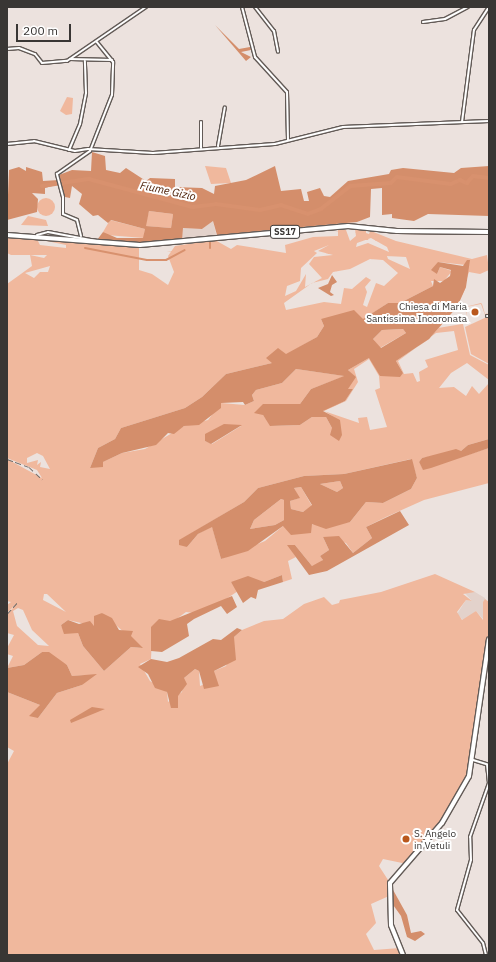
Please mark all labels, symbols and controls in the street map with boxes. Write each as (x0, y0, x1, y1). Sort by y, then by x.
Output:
scale bar (18, 16, 73, 42)
text: 200 m (23, 23, 58, 38)
water label: Fiume Gizio (139, 179, 197, 203)
road number: SS17 (270, 225, 300, 239)
place label: Chiesa di Maria Santissima Incoronata (366, 300, 467, 324)
marker: Chiesa di Maria Santissima Incoronata (470, 307, 480, 317)
place label: S. Angelo in Vetuli (414, 827, 456, 850)
marker: S. Angelo in Vetuli (401, 834, 411, 844)

